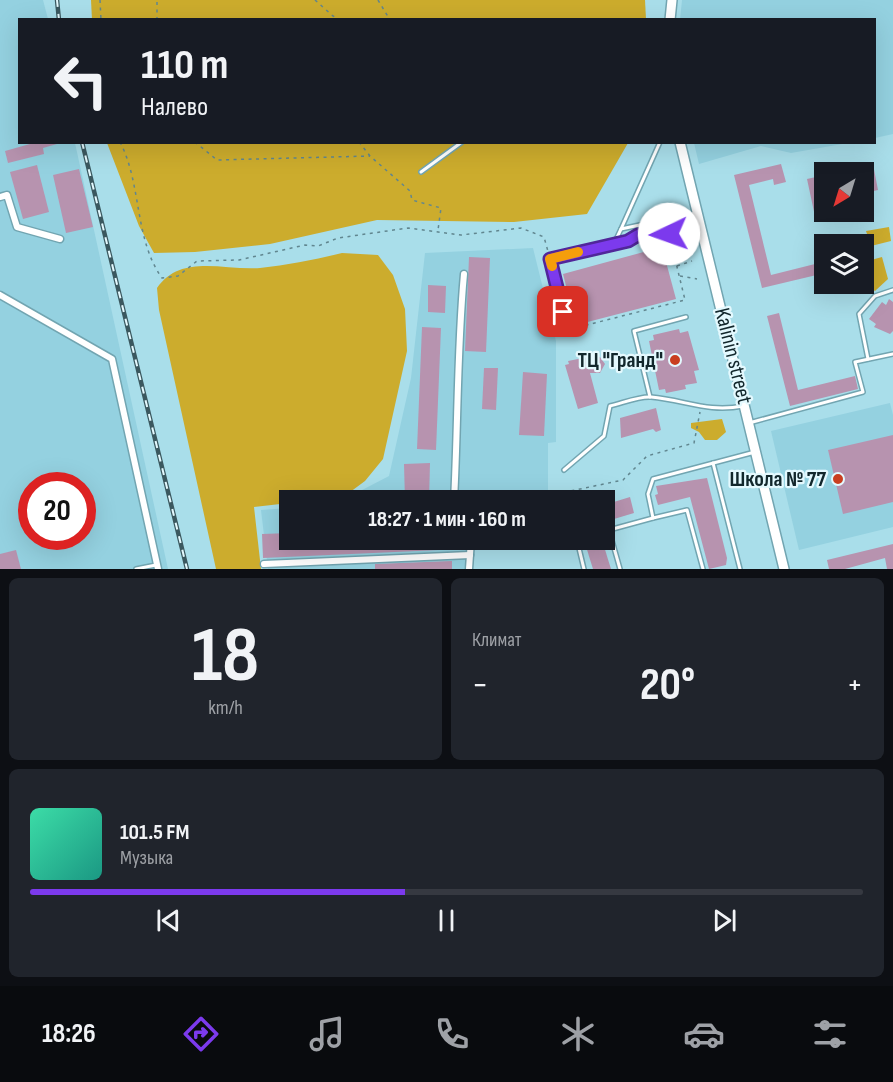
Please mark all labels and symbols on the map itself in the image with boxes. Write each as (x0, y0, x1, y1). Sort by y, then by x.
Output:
north arrow (814, 162, 874, 222)
position arrow (637, 202, 701, 266)
pin (537, 286, 588, 337)
street label: Kalinin street (708, 305, 758, 407)
place label: ТЦ "Гранд" (577, 347, 663, 374)
marker: ТЦ "Гранд" (668, 353, 682, 367)
place label: Школа № 77 (730, 466, 826, 493)
speed limit sign: 20 (18, 472, 96, 550)
marker: Школа № 77 (831, 472, 845, 486)

